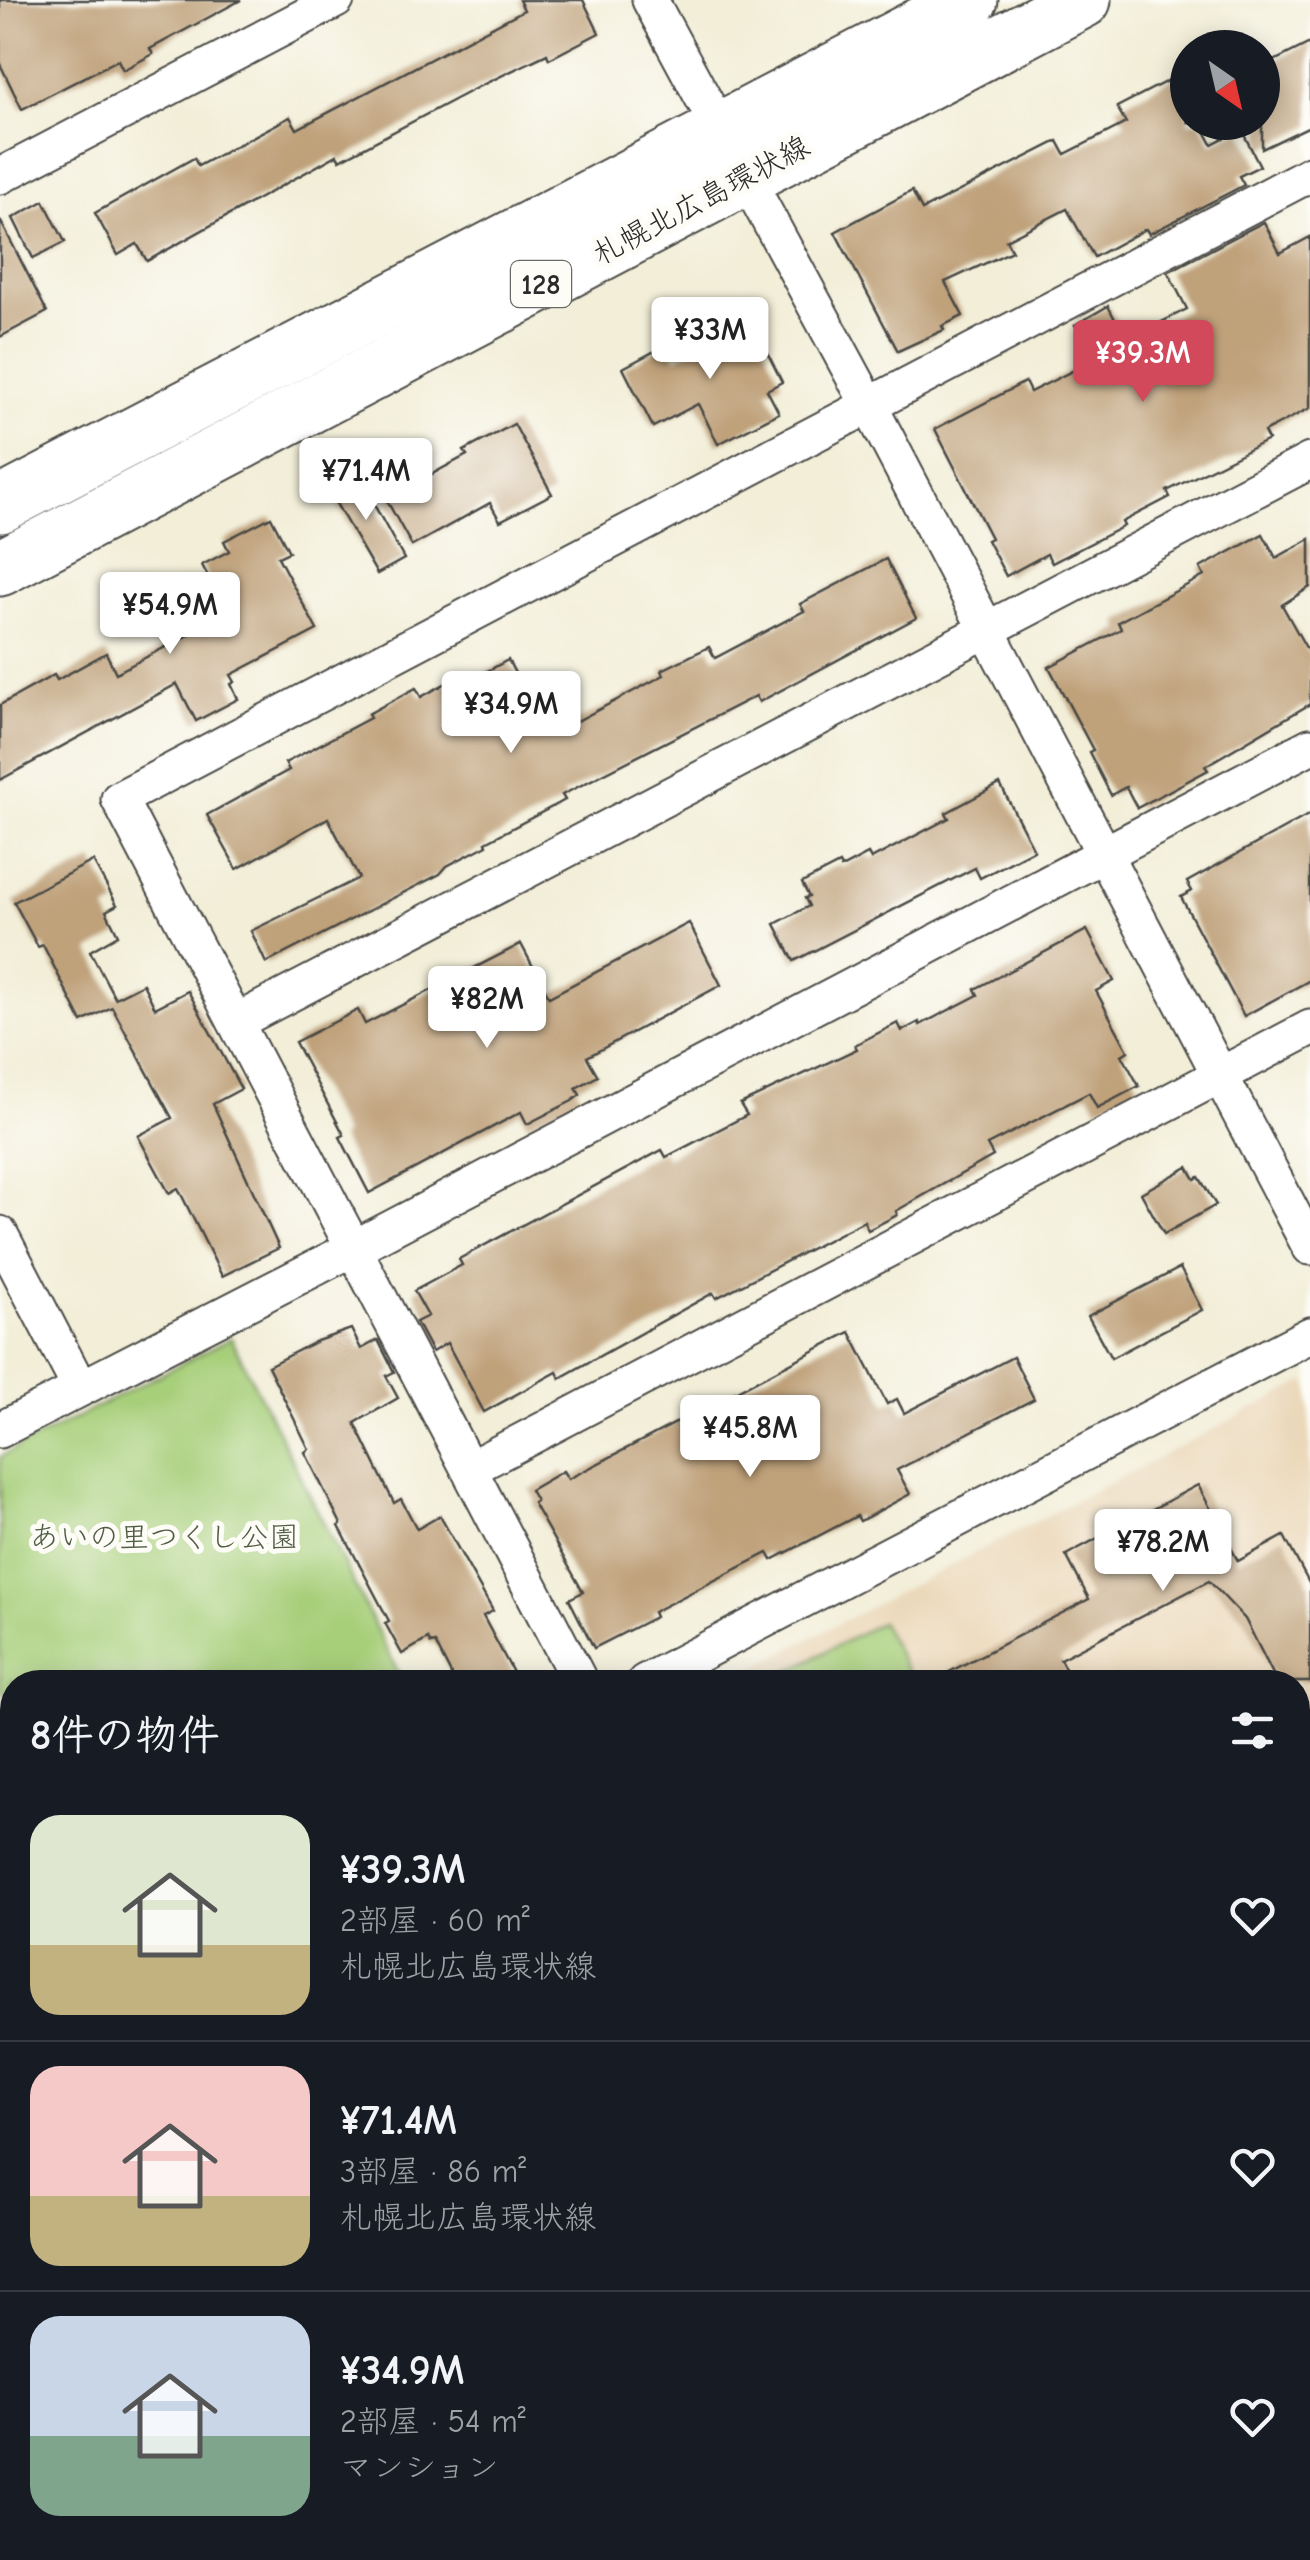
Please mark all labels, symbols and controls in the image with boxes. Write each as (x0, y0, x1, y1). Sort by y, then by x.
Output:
north arrow (1170, 30, 1280, 140)
map controls (1170, 30, 1280, 140)
street label: 札幌北広島環状線 (587, 129, 815, 272)
road number: 128 (511, 261, 571, 307)
pin: ¥33M (651, 297, 769, 382)
text: ¥33M (673, 311, 747, 348)
pin: ¥39.3M (1062, 320, 1224, 405)
text: ¥39.3M (1095, 334, 1191, 371)
pin: ¥71.4M (285, 438, 447, 523)
text: ¥71.4M (321, 452, 411, 489)
pin: ¥54.9M (89, 572, 251, 657)
text: ¥54.9M (122, 586, 218, 623)
pin: ¥34.9M (430, 671, 592, 756)
text: ¥34.9M (464, 685, 558, 722)
pin: ¥82M (428, 966, 546, 1051)
text: ¥82M (450, 980, 524, 1017)
pin: ¥45.8M (669, 1395, 831, 1480)
text: ¥45.8M (702, 1409, 798, 1446)
pin: ¥78.2M (1082, 1509, 1244, 1594)
park label: あいの里つくし公園 (29, 1520, 299, 1555)
text: ¥78.2M (1116, 1523, 1210, 1560)
icon: filters (1225, 1703, 1280, 1758)
text: 8件の物件 (30, 1711, 220, 1760)
text: ¥39.3M (340, 1845, 466, 1894)
icon: home (110, 1855, 230, 1975)
icon: heart (1225, 1888, 1280, 1943)
text: 2部屋 · 60 m² (340, 1902, 530, 1939)
text: 札幌北広島環状線 (340, 1948, 596, 1985)
text: ¥71.4M (340, 2096, 457, 2145)
icon: home (110, 2106, 230, 2226)
icon: heart (1225, 2139, 1280, 2194)
text: 3部屋 · 86 m² (340, 2153, 526, 2190)
text: 札幌北広島環状線 (340, 2199, 596, 2236)
text: ¥34.9M (340, 2346, 465, 2395)
icon: home (110, 2356, 230, 2476)
icon: heart (1225, 2389, 1280, 2444)
text: 2部屋 · 54 m² (340, 2403, 526, 2440)
text: マンション (340, 2449, 499, 2486)

